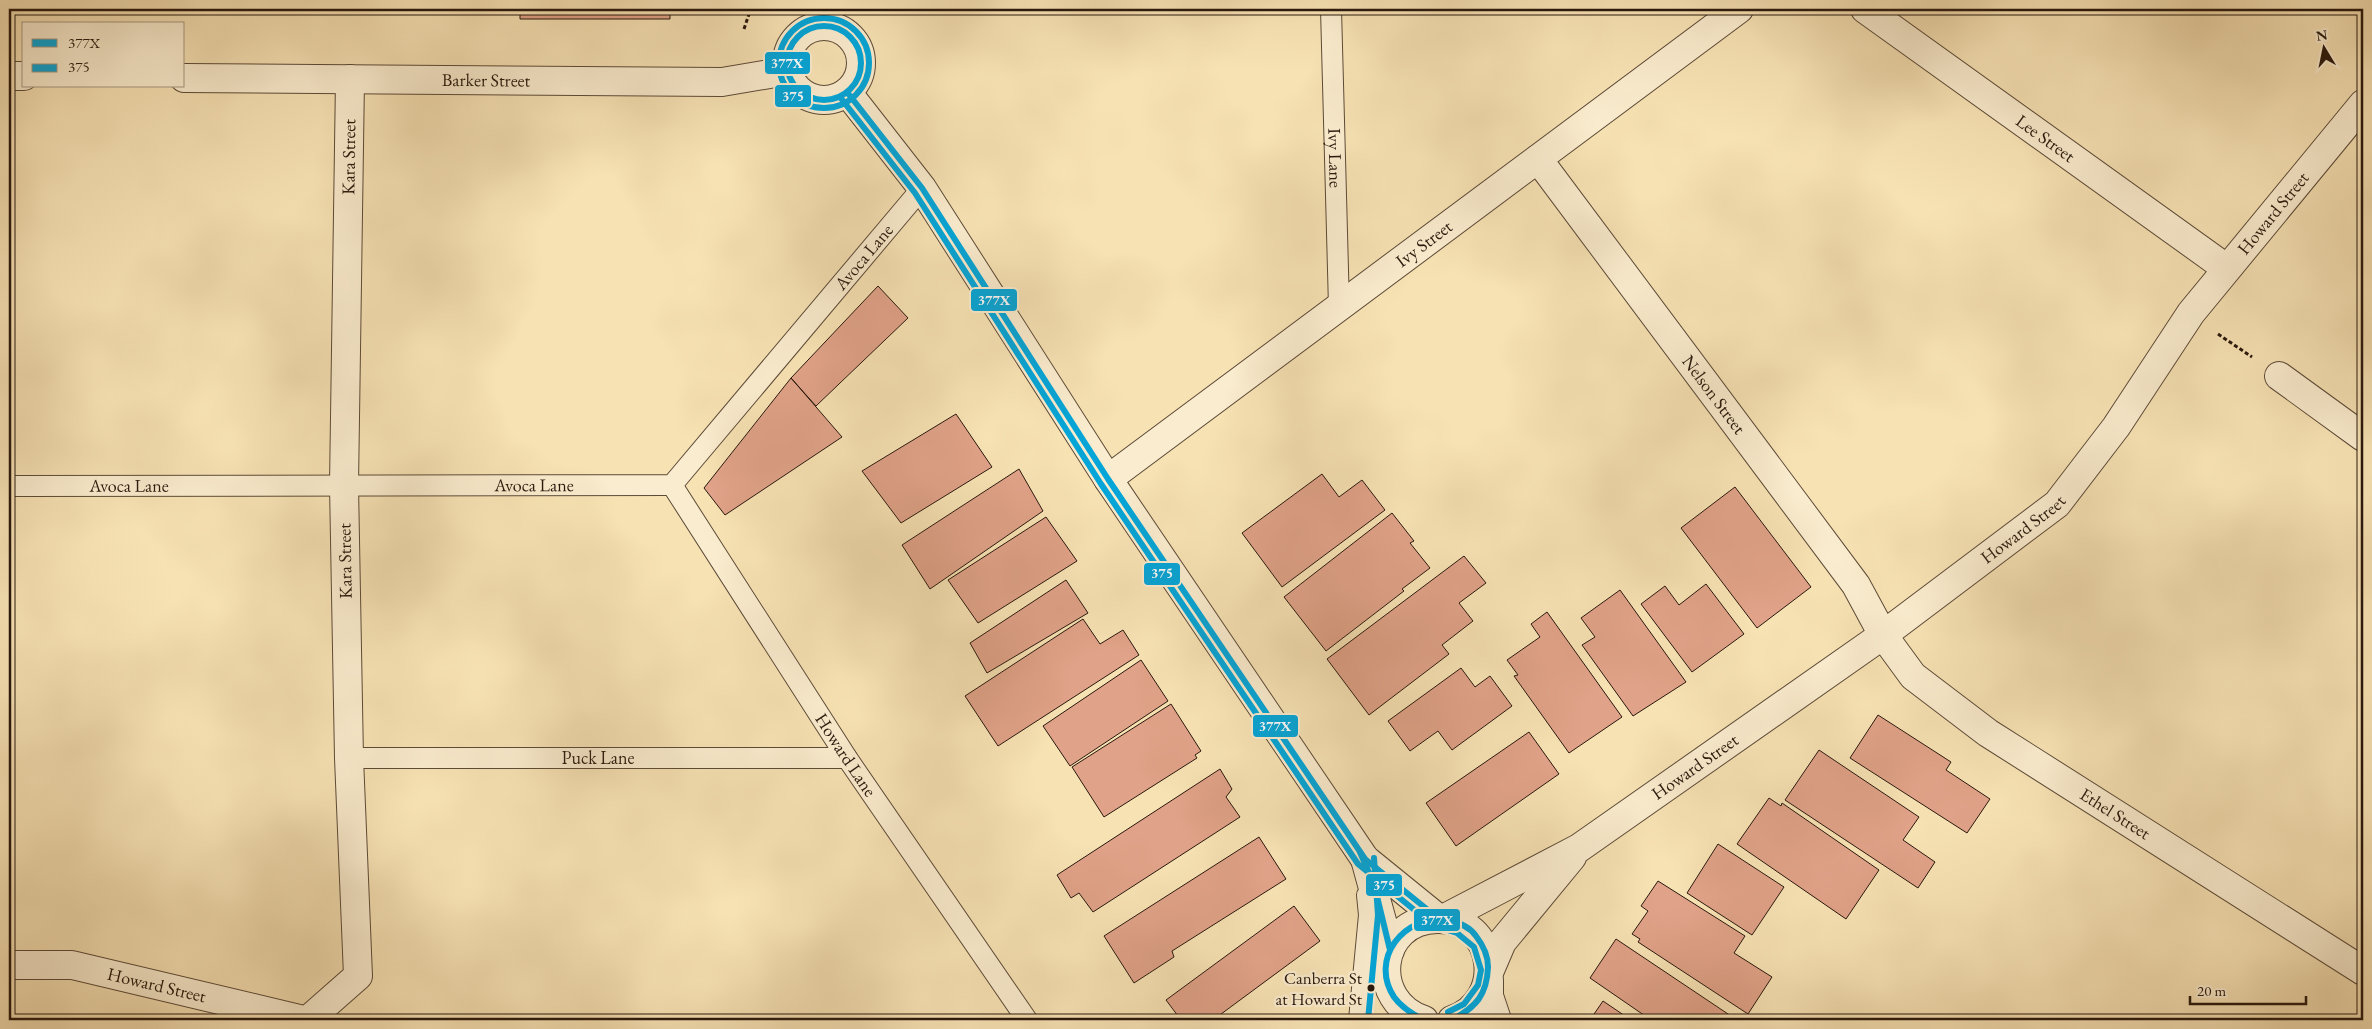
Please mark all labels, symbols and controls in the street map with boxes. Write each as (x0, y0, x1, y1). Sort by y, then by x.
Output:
legend (22, 22, 185, 88)
north arrow (2300, 22, 2350, 72)
text: N (2315, 25, 2330, 45)
text: 377X (68, 33, 101, 52)
line badge: 377X (764, 51, 811, 75)
text: 377X (771, 54, 804, 72)
text: 375 (68, 57, 90, 76)
street label: Barker Street (442, 68, 531, 92)
line badge: 375 (774, 84, 812, 108)
text: 375 (782, 87, 804, 105)
street label: Lee Street (2012, 109, 2080, 167)
street label: Kara Street (336, 118, 360, 195)
street label: Ivy Lane (1323, 128, 1348, 188)
street label: Howard Street (2232, 166, 2314, 259)
street label: Ivy Street (1391, 214, 1457, 272)
street label: Avoca Lane (828, 219, 898, 295)
line badge: 377X (970, 288, 1018, 312)
text: 377X (978, 291, 1011, 309)
street label: Nelson Street (1677, 350, 1752, 439)
street label: Avoca Lane (493, 473, 574, 496)
street label: Avoca Lane (88, 474, 169, 497)
street label: Howard Street (1976, 490, 2071, 569)
street label: Kara Street (332, 523, 357, 599)
line badge: 375 (1143, 562, 1181, 586)
text: 375 (1151, 564, 1173, 582)
street label: Howard Lane (810, 709, 882, 801)
line badge: 377X (1252, 714, 1299, 738)
text: 377X (1259, 717, 1292, 735)
street label: Howard Street (1647, 728, 1743, 805)
street label: Puck Lane (561, 746, 635, 769)
street label: Ethel Street (2076, 782, 2155, 844)
line badge: 375 (1365, 873, 1403, 897)
text: 375 (1373, 876, 1395, 894)
line badge: 377X (1413, 908, 1461, 932)
text: 377X (1421, 911, 1454, 929)
street label: Howard Street (105, 962, 209, 1007)
place label: Canberra St at Howard St (1275, 967, 1363, 1010)
scale bar (2190, 974, 2306, 1006)
text: 20 m (2197, 981, 2226, 1000)
marker: Canberra St at Howard St (1366, 983, 1376, 993)

